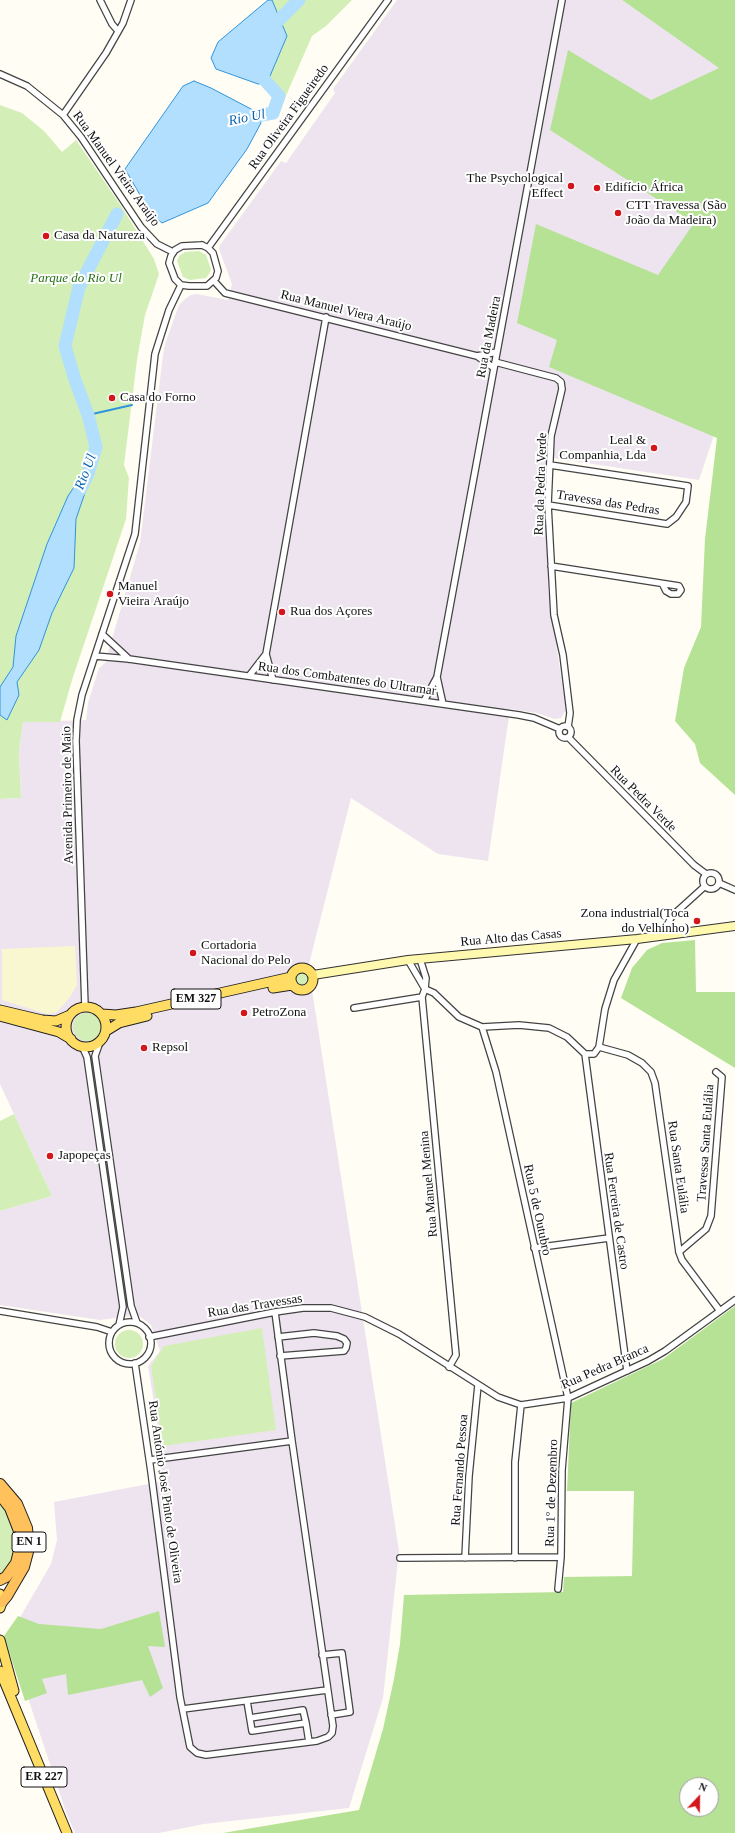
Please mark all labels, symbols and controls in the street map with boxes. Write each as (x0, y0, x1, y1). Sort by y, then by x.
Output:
street label: Rua Oliveira Figueiredo (246, 61, 332, 173)
water label: Rio Ul (227, 106, 267, 130)
street label: Rua Manuel Vieira Araújo (69, 109, 163, 229)
place label: The Psychological Effect (467, 171, 563, 202)
place label: Edifício África (605, 180, 683, 196)
marker: The Psychological Effect (566, 181, 576, 191)
marker: Edifício África (592, 183, 602, 193)
place label: CTT Travessa (São João da Madeira) (626, 198, 727, 229)
marker: CTT Travessa (São João da Madeira) (613, 208, 623, 218)
place label: Casa da Natureza (54, 228, 145, 244)
marker: Casa da Natureza (41, 231, 51, 241)
park label: Parque do Rio Ul (30, 271, 122, 287)
street label: Rua Manuel Viera Araújo (279, 287, 413, 335)
street label: Rua da Madeira (473, 295, 505, 379)
place label: Casa do Forno (120, 390, 196, 406)
marker: Casa do Forno (107, 393, 117, 403)
street label: Rua da Pedra Verde (531, 432, 551, 536)
place label: Leal & Companhia, Lda (559, 433, 646, 464)
marker: Leal & Companhia, Lda (649, 443, 659, 453)
water label: Rio Ul (72, 452, 100, 492)
street label: Travessa das Pedras (555, 487, 661, 519)
place label: Manuel Vieira Araújo (118, 579, 189, 610)
marker: Manuel Vieira Araújo (105, 589, 115, 599)
place label: Rua dos Açores (290, 604, 372, 620)
marker: Rua dos Açores (277, 607, 287, 617)
street label: Rua dos Combatentes do Ultramar (257, 659, 437, 699)
street label: Avenida Primeiro de Maio (59, 726, 77, 864)
street label: Rua Pedra Verde (607, 763, 679, 835)
place label: Zona industrial(Toca do Velhinho) (581, 906, 689, 937)
marker: Zona industrial(Toca do Velhinho) (692, 916, 702, 926)
street label: Rua Alto das Casas (460, 926, 562, 950)
place label: Cortadoria Nacional do Pelo (201, 938, 291, 969)
marker: Cortadoria Nacional do Pelo (188, 948, 198, 958)
road number: EM 327 (171, 989, 221, 1009)
place label: PetroZona (252, 1005, 306, 1021)
marker: PetroZona (239, 1008, 249, 1018)
place label: Repsol (152, 1040, 188, 1056)
marker: Repsol (139, 1043, 149, 1053)
street label: Travessa Santa Eulália (694, 1084, 718, 1202)
street label: Rua Santa Eulália (664, 1120, 692, 1214)
street label: Rua Manuel Menina (417, 1130, 441, 1238)
place label: Japopeças (58, 1148, 111, 1164)
marker: Japopeças (45, 1151, 55, 1161)
street label: Rua Ferreira de Castro (600, 1151, 632, 1271)
street label: Rua 5 de Outubro (520, 1163, 554, 1257)
street label: Rua das Travessas (207, 1291, 303, 1321)
street label: Rua Pedra Branca (559, 1341, 651, 1393)
street label: Rua António José Pinto de Oliveira (144, 1400, 186, 1584)
street label: Rua Fernando Pessoa (448, 1414, 472, 1526)
street label: Rua 1º de Dezembro (542, 1439, 562, 1547)
road number: EN 1 (12, 1532, 46, 1552)
road number: ER 227 (21, 1767, 67, 1787)
north arrow (679, 1777, 719, 1817)
text: N (697, 1780, 709, 1794)

